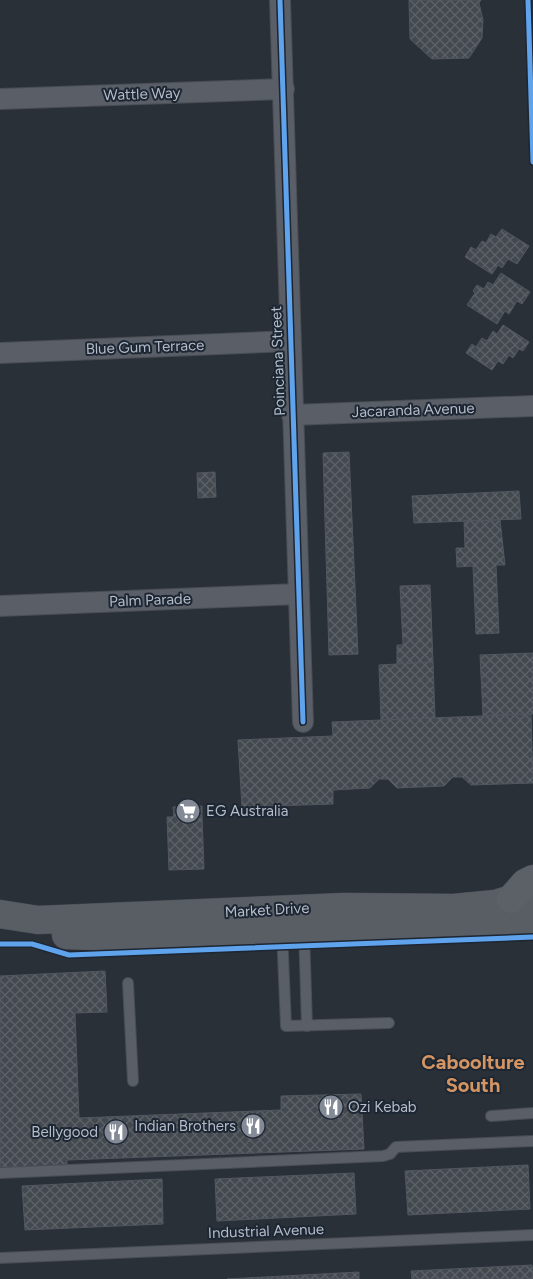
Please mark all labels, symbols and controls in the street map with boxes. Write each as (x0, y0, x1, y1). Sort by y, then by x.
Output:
street label: Wattle Way (103, 84, 181, 104)
street label: Poinciana Street (267, 305, 289, 416)
street label: Blue Gum Terrace (85, 336, 205, 358)
street label: Jacaranda Avenue (351, 399, 475, 421)
street label: Palm Parade (109, 590, 191, 610)
supermarket icon: EG Australia (175, 798, 201, 824)
place label: EG Australia (206, 802, 288, 820)
street label: Market Drive (224, 899, 310, 921)
district label: Caboolture South (421, 1050, 525, 1097)
restaurant icon: Ozi Kebab (318, 1094, 344, 1120)
place label: Ozi Kebab (348, 1098, 417, 1116)
restaurant icon: Indian Brothers (240, 1113, 266, 1139)
place label: Indian Brothers (134, 1117, 236, 1135)
restaurant icon: Bellygood (103, 1119, 129, 1145)
place label: Bellygood (31, 1123, 98, 1141)
street label: Industrial Avenue (208, 1220, 324, 1242)

